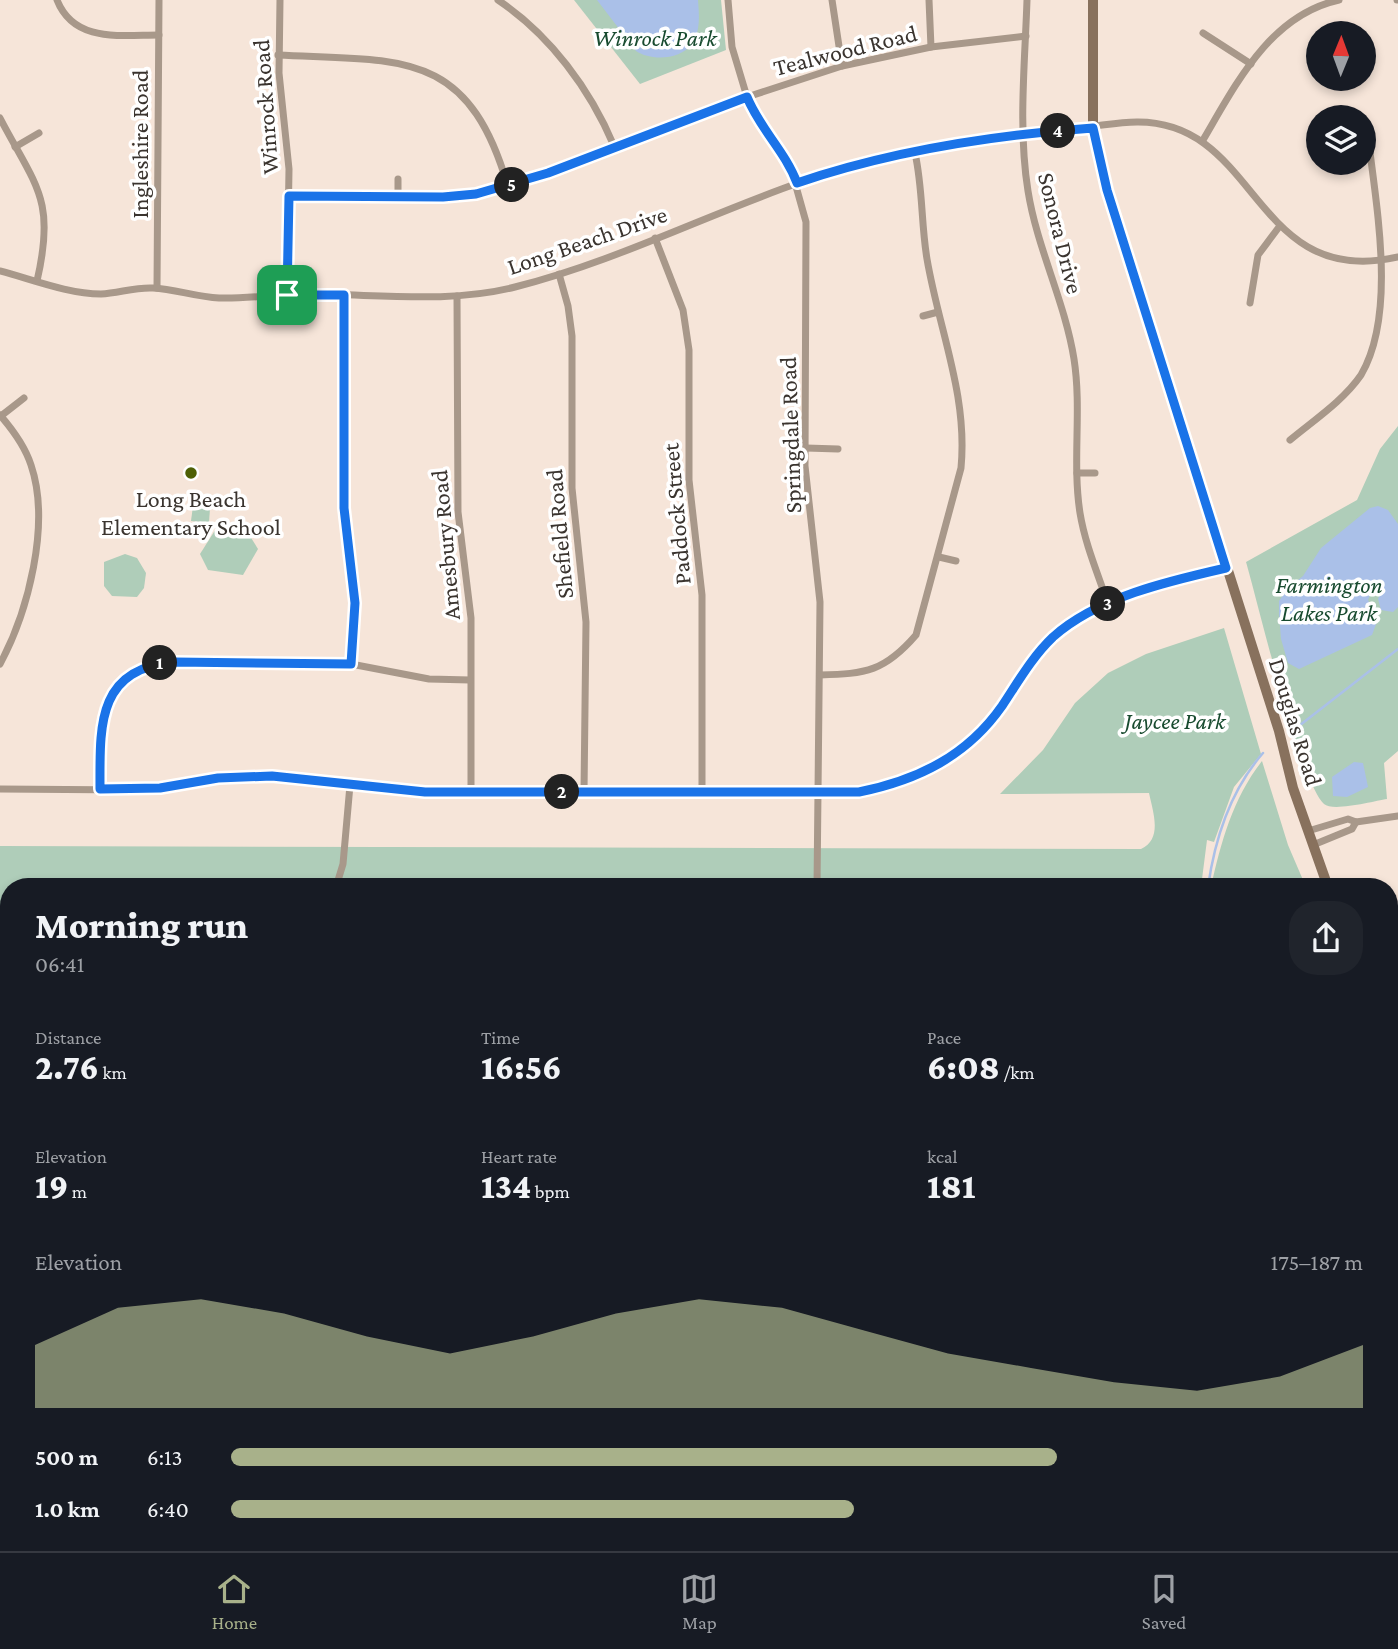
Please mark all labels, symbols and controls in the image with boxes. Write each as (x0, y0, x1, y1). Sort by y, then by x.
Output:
street label: Tealwood Road (770, 19, 920, 81)
north arrow (1306, 21, 1376, 91)
map controls (1306, 21, 1376, 175)
park label: Winrock Park (593, 24, 718, 51)
street label: Winrock Road (247, 38, 283, 175)
street label: Ingleshire Road (126, 69, 153, 218)
button: layers (1306, 105, 1376, 175)
pin: 4 (1040, 114, 1076, 148)
text: 4 (1052, 120, 1063, 141)
pin: 5 (494, 168, 530, 202)
street label: Sonora Drive (1033, 170, 1089, 296)
text: 5 (507, 174, 516, 195)
street label: Long Beach Drive (504, 200, 670, 280)
pin (257, 265, 317, 325)
icon: arrive (268, 276, 306, 314)
street label: Springdale Road (774, 356, 806, 514)
street label: Paddock Street (656, 441, 696, 586)
marker: Long Beach Elementary School (183, 465, 199, 481)
street label: Amesbury Road (425, 468, 465, 621)
street label: Shefield Road (540, 468, 578, 600)
place label: Long Beach Elementary School (101, 485, 281, 540)
park label: Farmington Lakes Park (1275, 571, 1383, 626)
pin: 3 (1090, 586, 1126, 622)
text: 3 (1103, 593, 1112, 614)
pin: 1 (142, 646, 178, 680)
text: 1 (156, 652, 163, 673)
street label: Douglas Road (1264, 655, 1328, 790)
park label: Jaycee Park (1120, 707, 1227, 734)
pin: 2 (544, 774, 580, 810)
text: 2 (557, 781, 566, 802)
button: share (1289, 901, 1363, 975)
text: Morning run (35, 904, 248, 946)
text: 06:41 (35, 951, 84, 977)
text: Distance (35, 1027, 101, 1048)
text: Time (481, 1027, 520, 1048)
text: Pace (927, 1027, 961, 1048)
text: 2.76 (35, 1048, 99, 1087)
text: 16:56 (481, 1048, 562, 1087)
text: 6:08 (927, 1048, 1000, 1087)
text: km (99, 1062, 127, 1083)
text: /km (1000, 1062, 1035, 1083)
text: Elevation (35, 1146, 107, 1167)
text: Heart rate (481, 1146, 557, 1167)
text: kcal (927, 1146, 958, 1167)
text: 19 (35, 1167, 68, 1206)
text: 134 (481, 1167, 531, 1206)
text: 181 (927, 1167, 975, 1206)
text: m (68, 1181, 87, 1202)
text: bpm (531, 1181, 570, 1202)
text: Elevation (35, 1249, 122, 1275)
text: 175–187 m (1271, 1249, 1363, 1275)
text: 500 m (35, 1444, 98, 1470)
text: 6:13 (147, 1444, 183, 1470)
text: 1.0 km (35, 1496, 100, 1522)
text: 6:40 (147, 1496, 189, 1522)
tab: Home (212, 1570, 257, 1633)
tab: Map (680, 1570, 718, 1633)
tab: Saved (1142, 1570, 1186, 1633)

